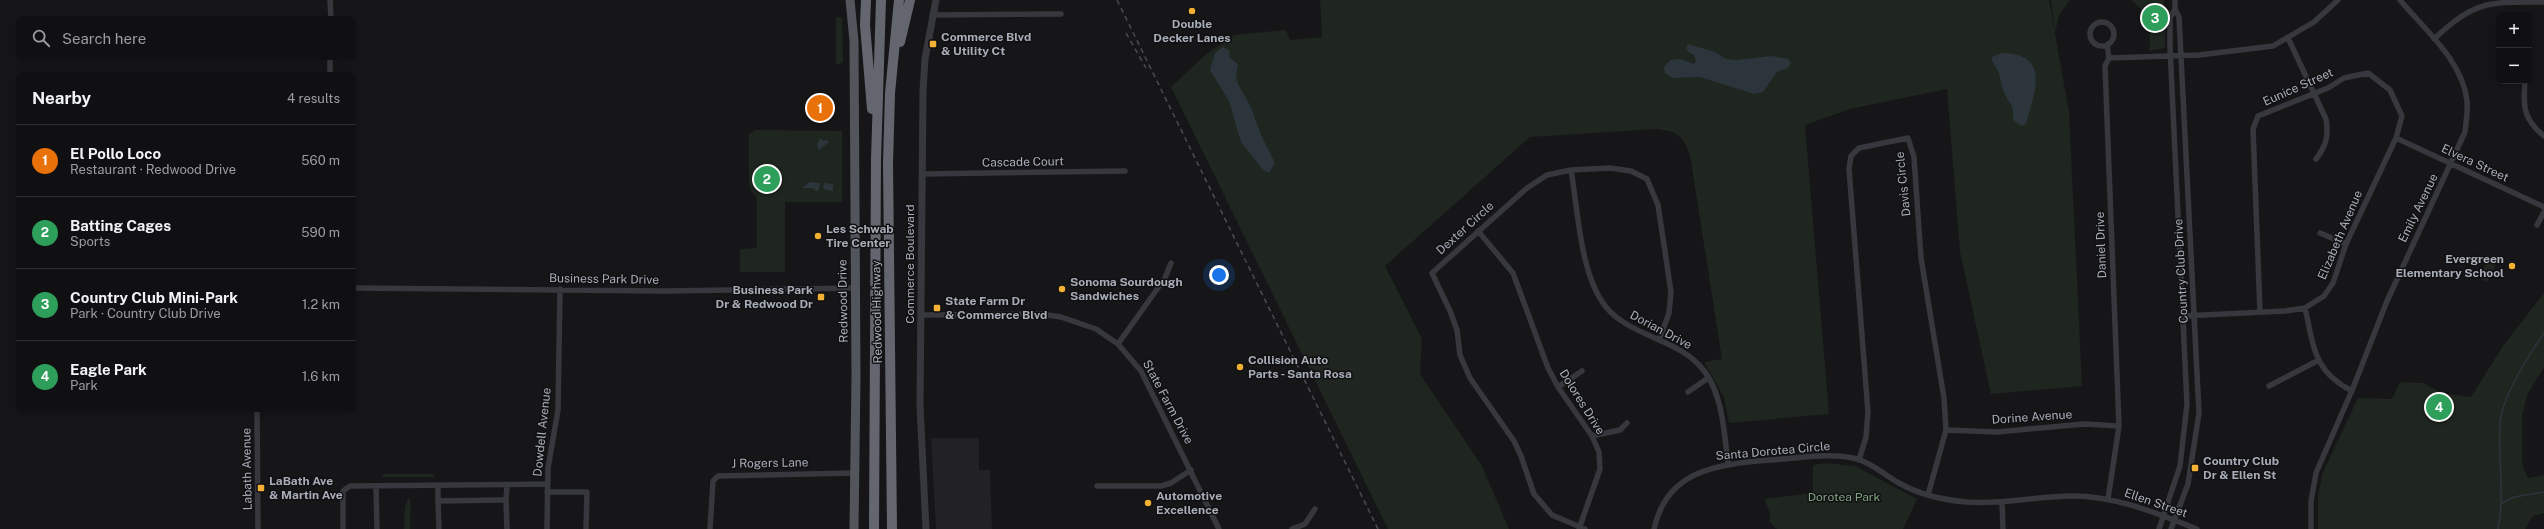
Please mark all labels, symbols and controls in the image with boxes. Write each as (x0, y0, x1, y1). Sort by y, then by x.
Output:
pin: 3 (2142, 3, 2168, 33)
marker: Double Decker Lanes (1187, 6, 1197, 16)
map controls (2496, 12, 2532, 84)
button: + (2496, 12, 2532, 48)
search box (16, 16, 356, 60)
place label: Double Decker Lanes (1153, 17, 1231, 45)
icon: search (30, 27, 52, 49)
text: Search here (62, 30, 146, 47)
place label: Commerce Blvd & Utility Ct (941, 30, 1031, 58)
marker: Commerce Blvd & Utility Ct (928, 39, 938, 49)
button: − (2496, 48, 2532, 84)
street label: Eunice Street (2261, 65, 2336, 109)
text: Nearby (32, 88, 91, 108)
text: 4 results (287, 91, 340, 106)
pin: 1 (807, 93, 833, 123)
street label: Elvera Street (2439, 141, 2511, 185)
text: El Pollo Loco (70, 145, 161, 162)
street label: Davis Circle (1893, 151, 1913, 217)
text: 1 (42, 153, 48, 168)
text: 560 m (301, 153, 340, 168)
street label: Cascade Court (982, 154, 1064, 170)
text: Restaurant · Redwood Drive (70, 162, 236, 177)
pin: 2 (754, 164, 780, 194)
street label: Emily Avenue (2395, 171, 2441, 245)
street label: Elizabeth Avenue (2315, 188, 2365, 282)
street label: Dexter Circle (1433, 198, 1497, 257)
street label: Commerce Boulevard (903, 204, 917, 324)
street label: Daniel Drive (2093, 211, 2109, 279)
text: Batting Cages (70, 217, 171, 234)
street label: Country Club Drive (2171, 218, 2191, 324)
place label: Les Schwab Tire Center (826, 222, 894, 250)
text: 2 (41, 225, 49, 240)
text: 590 m (301, 225, 340, 240)
marker: Les Schwab Tire Center (813, 231, 823, 241)
text: Sports (70, 234, 110, 249)
place label: Evergreen Elementary School (2396, 252, 2504, 280)
street label: Redwood Drive (835, 259, 851, 343)
street label: Redwood Highway (869, 260, 885, 364)
marker: Evergreen Elementary School (2507, 261, 2517, 271)
your location (1209, 265, 1229, 285)
street label: Business Park Drive (549, 271, 659, 287)
place label: Sonoma Sourdough Sandwiches (1070, 275, 1183, 303)
place label: Business Park Dr & Redwood Dr (716, 283, 813, 311)
marker: Sonoma Sourdough Sandwiches (1057, 284, 1067, 294)
text: Country Club Mini-Park (70, 289, 238, 306)
marker: Business Park Dr & Redwood Dr (816, 292, 826, 302)
place label: State Farm Dr & Commerce Blvd (945, 294, 1047, 322)
text: 3 (41, 297, 49, 312)
text: 1.2 km (302, 297, 340, 312)
marker: State Farm Dr & Commerce Blvd (932, 303, 942, 313)
text: Park · Country Club Drive (70, 306, 221, 321)
street label: Dorian Drive (1628, 308, 1694, 352)
place label: Collision Auto Parts - Santa Rosa (1248, 353, 1352, 381)
street label: State Farm Drive (1140, 358, 1196, 447)
text: Eagle Park (70, 361, 147, 378)
marker: Collision Auto Parts - Santa Rosa (1235, 362, 1245, 372)
street label: Dolores Drive (1556, 367, 1608, 437)
text: 4 (41, 369, 49, 384)
text: 1.6 km (302, 369, 340, 384)
text: Park (70, 378, 98, 393)
street label: Dowdell Avenue (530, 387, 554, 477)
pin: 4 (2426, 392, 2452, 422)
street label: Dorine Avenue (1991, 407, 2073, 427)
street label: Labath Avenue (239, 427, 255, 510)
street label: Santa Dorotea Circle (1715, 439, 1831, 463)
place label: Country Club Dr & Ellen St (2203, 454, 2279, 482)
street label: J Rogers Lane (731, 455, 809, 471)
marker: Country Club Dr & Ellen St (2190, 463, 2200, 473)
place label: LaBath Ave & Martin Ave (269, 474, 343, 502)
marker: LaBath Ave & Martin Ave (256, 483, 266, 493)
street label: Ellen Street (2123, 486, 2190, 520)
place label: Automotive Excellence (1156, 489, 1222, 517)
park label: Dorotea Park (1808, 490, 1881, 504)
marker: Automotive Excellence (1143, 498, 1153, 508)

